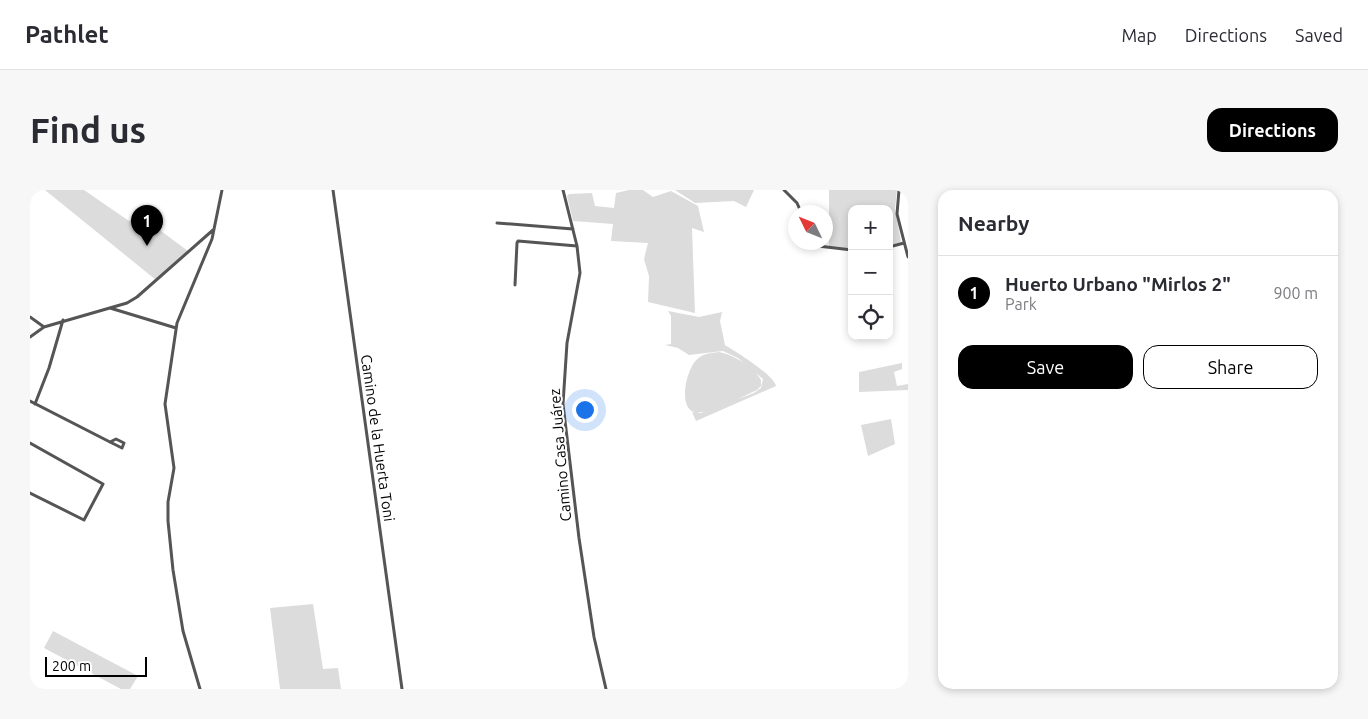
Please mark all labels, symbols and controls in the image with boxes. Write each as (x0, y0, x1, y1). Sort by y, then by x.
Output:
text: Pathlet (25, 21, 109, 48)
text: Map (1121, 25, 1157, 45)
text: Directions (1185, 25, 1267, 45)
text: Saved (1295, 25, 1343, 45)
button: Directions (1207, 108, 1338, 152)
text: Find us (30, 110, 146, 150)
pin: 1 (131, 205, 163, 246)
north arrow (788, 205, 833, 250)
map controls (848, 205, 893, 340)
button: + (848, 205, 893, 250)
text: Nearby (958, 211, 1029, 235)
button: − (848, 250, 893, 295)
text: Huerto Urbano "Mirlos 2" (1005, 273, 1231, 295)
text: 1 (969, 284, 979, 302)
text: 900 m (1273, 284, 1318, 302)
button: locate (848, 295, 893, 340)
text: Park (1005, 295, 1037, 313)
button: Save (958, 345, 1133, 389)
button: Share (1143, 345, 1318, 389)
street label: Camino de la Huerta Toni (358, 353, 398, 523)
street label: Camino Casa Juárez (546, 388, 574, 522)
your location (572, 397, 598, 423)
scale bar (45, 654, 148, 677)
text: 200 m (52, 658, 91, 674)

